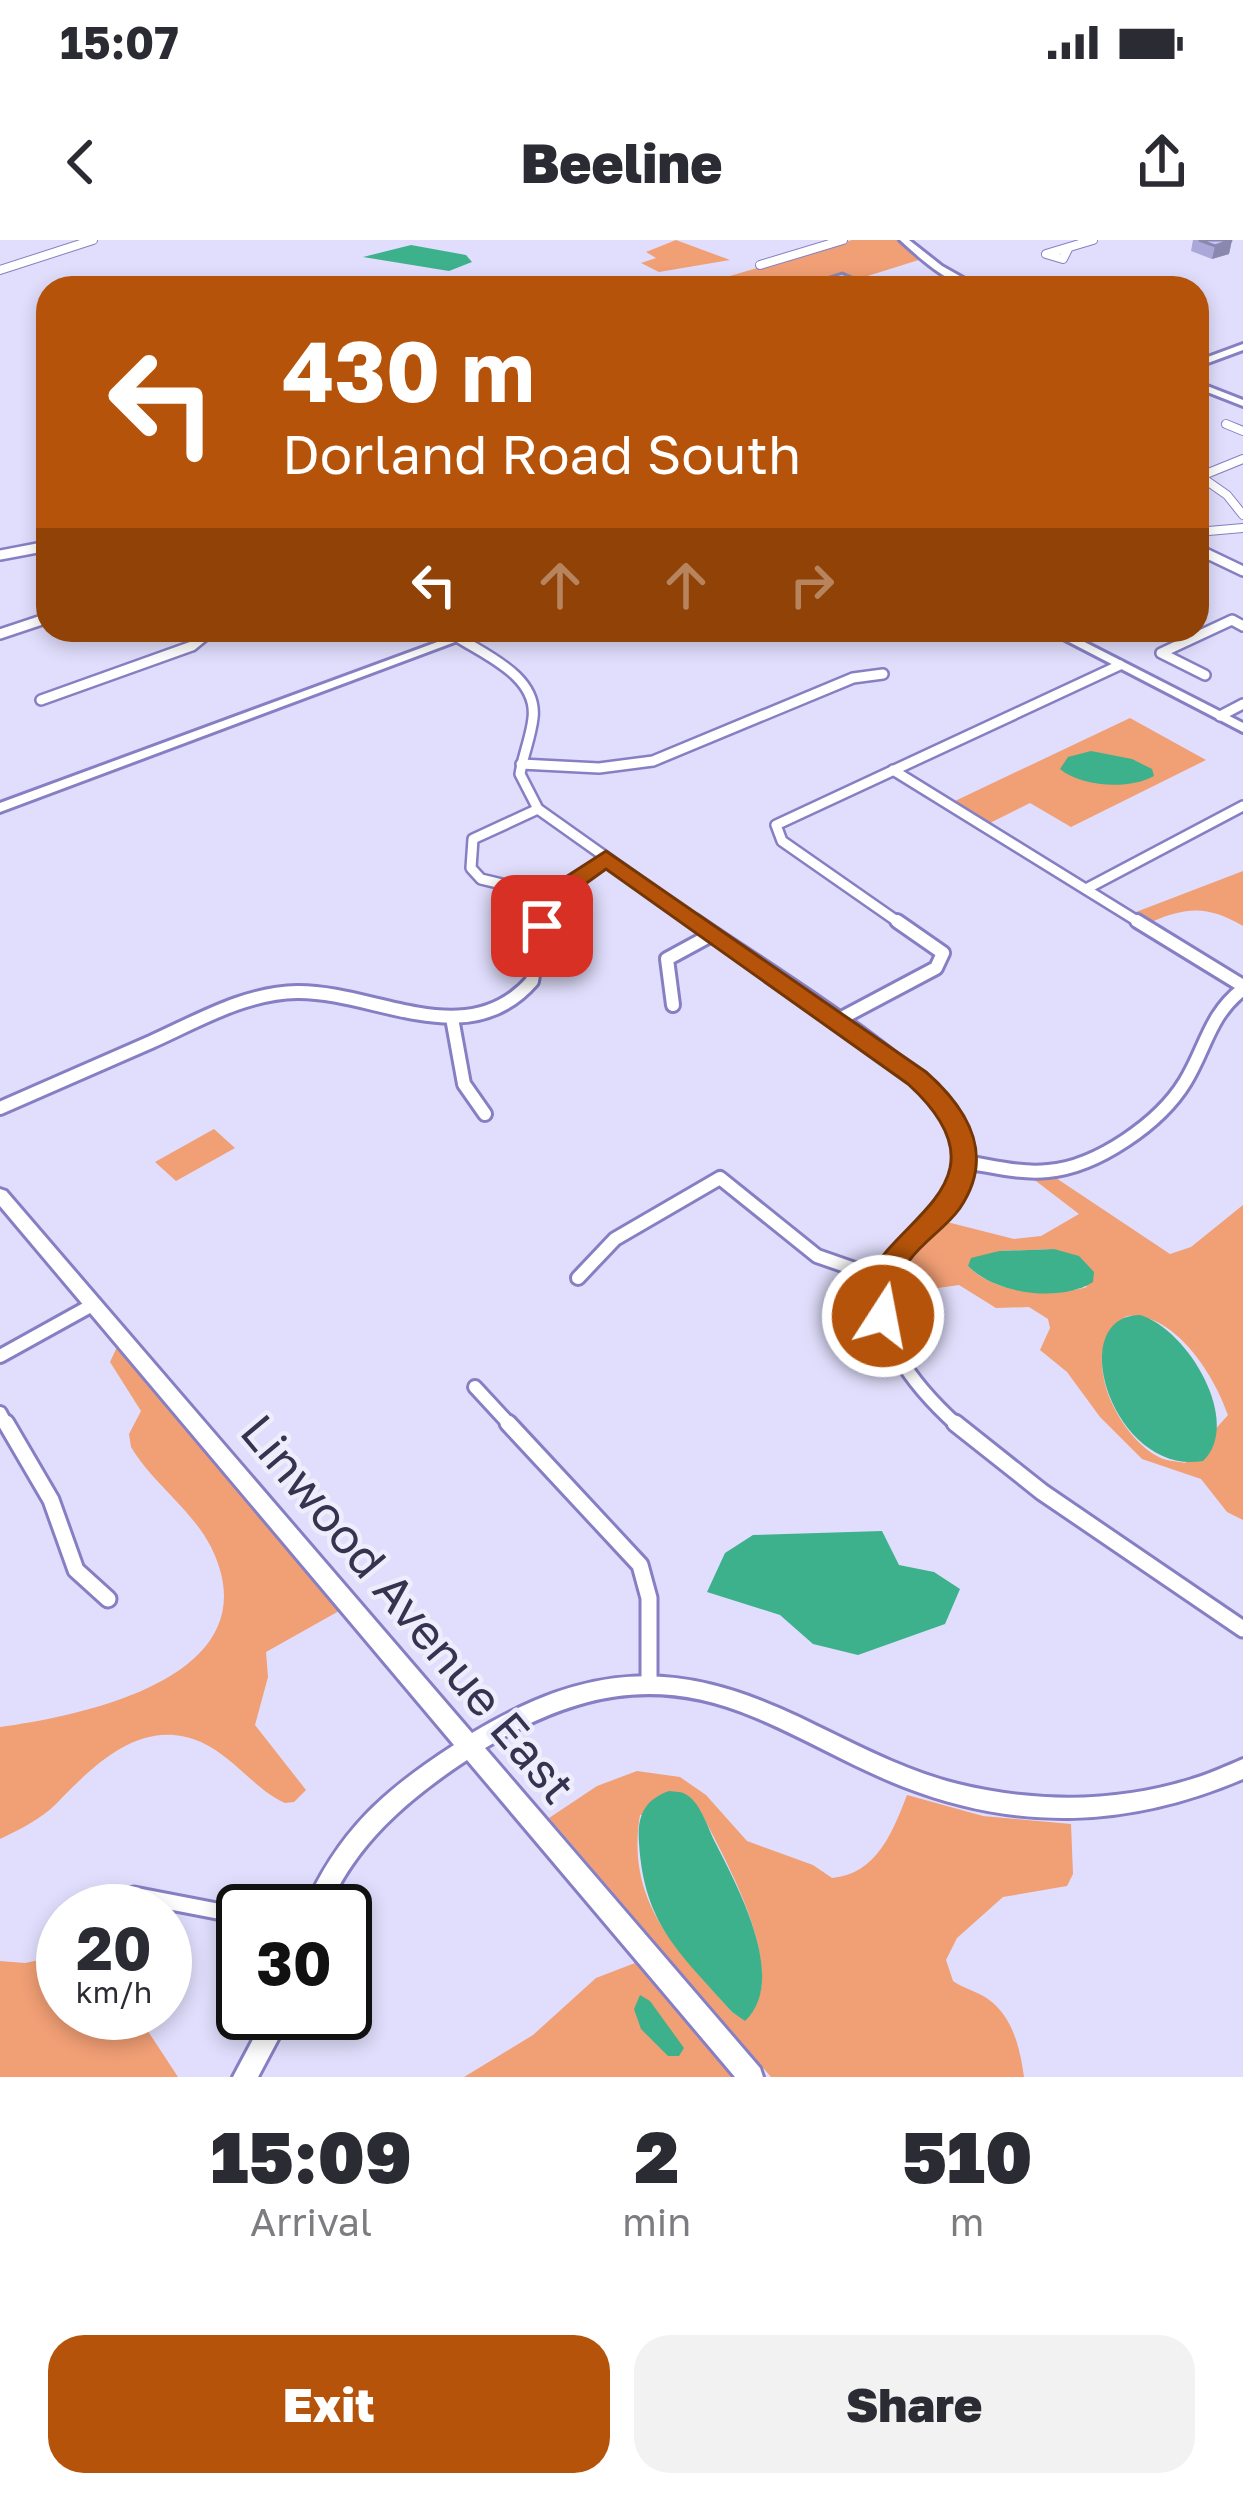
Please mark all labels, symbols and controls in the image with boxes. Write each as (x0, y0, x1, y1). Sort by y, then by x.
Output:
text: 15:07 (60, 15, 179, 69)
icon: back (48, 129, 114, 195)
icon: share (1129, 129, 1195, 195)
text: Beeline (521, 130, 722, 195)
text: 430 m (282, 320, 535, 420)
icon: left (84, 324, 240, 480)
text: Dorland Road South (282, 421, 801, 486)
icon: left (401, 552, 467, 618)
icon: ahead (527, 552, 593, 618)
icon: ahead (653, 552, 719, 618)
icon: right (779, 552, 845, 618)
pin (491, 875, 593, 977)
icon: arrive (509, 893, 575, 959)
position arrow (820, 1253, 946, 1379)
street label: Linwood Avenue East (229, 1402, 588, 1814)
speed limit sign: 30 (216, 1884, 372, 2040)
text: 20 (76, 1911, 152, 1983)
text: km/h (76, 1974, 152, 2010)
text: 15:09 (210, 2112, 412, 2199)
text: 2 (634, 2112, 679, 2199)
text: 510 (902, 2112, 1033, 2199)
text: Arrival (250, 2198, 372, 2245)
text: min (622, 2198, 691, 2245)
text: m (950, 2198, 984, 2245)
button: Exit (48, 2335, 610, 2473)
button: Share (634, 2335, 1195, 2473)

